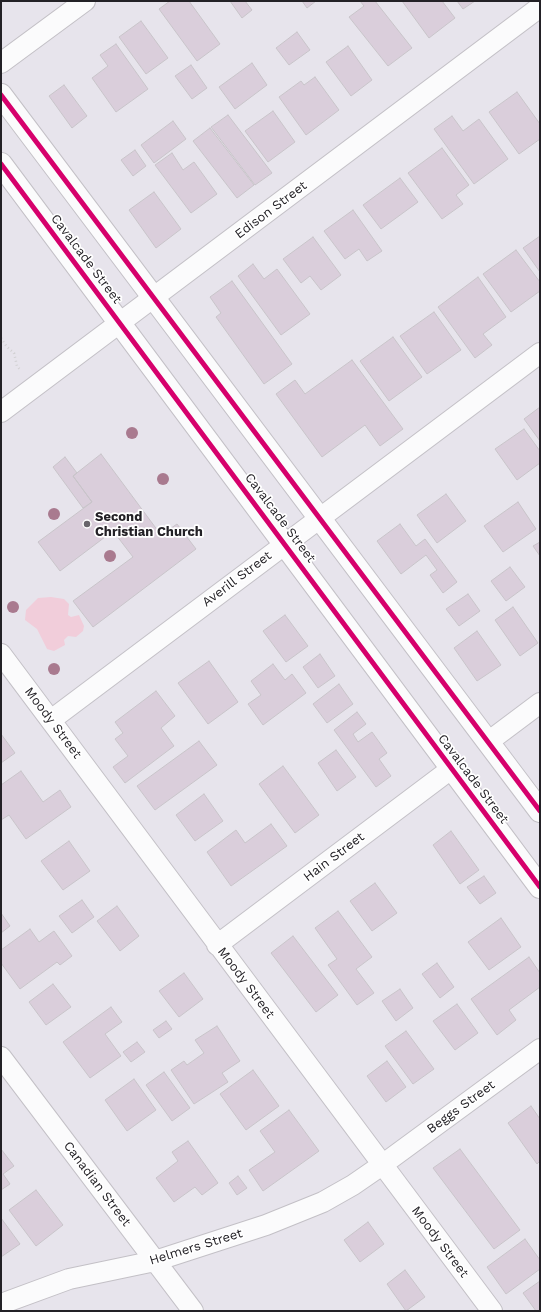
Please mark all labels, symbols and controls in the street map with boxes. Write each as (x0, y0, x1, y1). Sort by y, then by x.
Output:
street label: Edison Street (232, 178, 310, 242)
street label: Cavalcade Street (47, 211, 125, 307)
street label: Cavalcade Street (241, 470, 319, 566)
place label: Second Christian Church (95, 509, 203, 540)
marker: Second Christian Church (82, 519, 92, 529)
street label: Averill Street (199, 548, 275, 610)
street label: Moody Street (21, 684, 85, 762)
street label: Cavalcade Street (434, 731, 512, 827)
street label: Hain Street (301, 829, 367, 885)
street label: Moody Street (214, 944, 278, 1022)
street label: Beggs Street (424, 1077, 498, 1137)
street label: Canadian Street (60, 1138, 134, 1230)
street label: Moody Street (408, 1203, 472, 1281)
street label: Helmers Street (148, 1225, 244, 1269)

